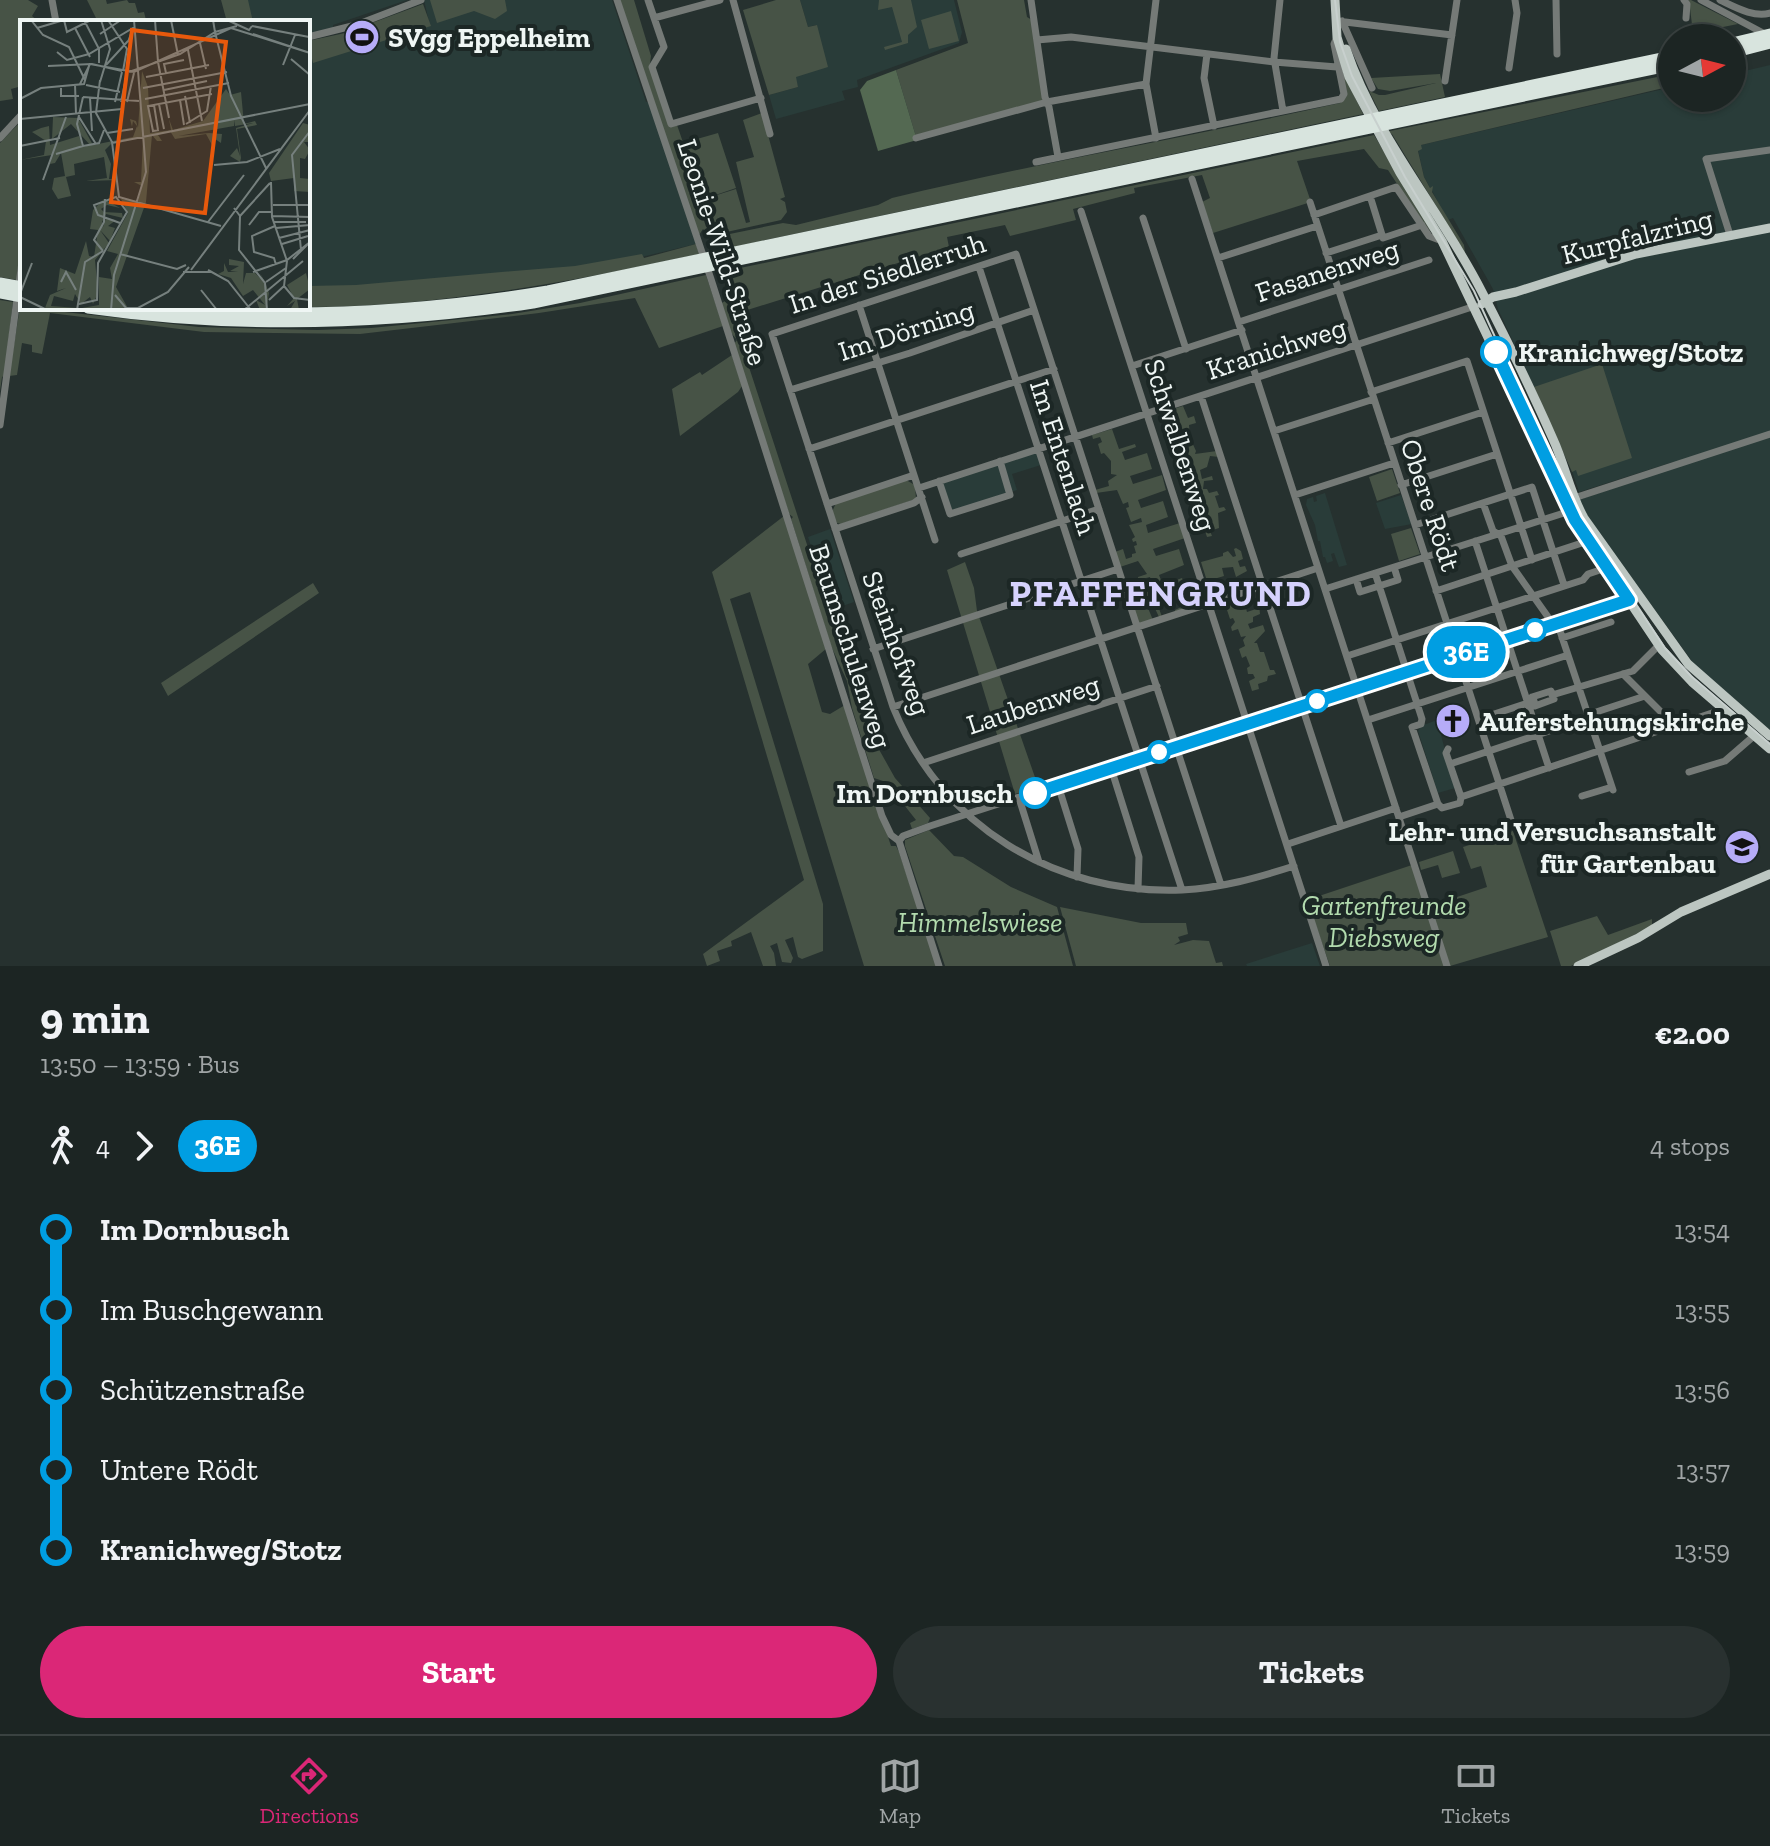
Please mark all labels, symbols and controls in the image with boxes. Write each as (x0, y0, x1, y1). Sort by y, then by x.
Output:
sports icon: SVgg Eppelheim (343, 18, 381, 56)
inset map (20, 20, 310, 310)
place label: SVgg Eppelheim (388, 21, 591, 54)
north arrow (1658, 24, 1746, 112)
map controls (1658, 24, 1746, 112)
street label: Leonie-Wild-Straße (670, 135, 775, 369)
street label: Kurpfalzring (1558, 202, 1716, 271)
street label: In der Siedlerruh (785, 226, 990, 321)
street label: Fasanenweg (1251, 232, 1403, 309)
street label: Im Dörning (834, 293, 978, 368)
street label: Kranichweg (1202, 310, 1350, 387)
place label: Kranichweg/Stotz (1518, 336, 1744, 369)
marker: Kranichweg/Stotz (1481, 337, 1511, 367)
street label: Schwalbenweg (1137, 355, 1224, 535)
street label: Im Entenlach (1023, 375, 1104, 539)
street label: Obere Rödt (1394, 435, 1468, 576)
street label: Baumschulenweg (802, 540, 899, 752)
street label: Steinhofweg (855, 567, 938, 720)
district label: PFAFFENGRUND (1009, 572, 1313, 615)
unlabelled marker (1524, 619, 1546, 641)
line badge: 36E (1420, 626, 1512, 678)
text: 36E (1443, 635, 1489, 668)
street label: Laubenweg (963, 667, 1104, 741)
unlabelled marker (1306, 690, 1328, 712)
church icon: Auferstehungskirche (1434, 702, 1472, 740)
place label: Auferstehungskirche (1479, 705, 1744, 738)
unlabelled marker (1148, 741, 1170, 763)
place label: Im Dornbusch (836, 777, 1013, 810)
marker: Im Dornbusch (1020, 778, 1050, 808)
place label: Lehr- und Versuchsanstalt für Gartenbau (1388, 815, 1717, 880)
school or university icon: Lehr- und Versuchsanstalt für Gartenbau (1723, 828, 1761, 866)
park label: Gartenfreunde Diebsweg (1301, 889, 1467, 954)
park label: Himmelswiese (897, 906, 1063, 939)
text: 9 min (40, 991, 150, 1044)
text: €2.00 (1655, 1016, 1730, 1052)
text: 13:50 – 13:59 · Bus (40, 1048, 240, 1080)
icon: walk (40, 1124, 84, 1168)
icon: forward (122, 1124, 166, 1168)
text: 36E (194, 1129, 241, 1162)
text: 4 (96, 1130, 110, 1162)
text: 4 stops (1650, 1130, 1730, 1162)
text: Im Dornbusch (100, 1212, 289, 1248)
text: 13:54 (1674, 1214, 1730, 1246)
text: Im Buschgewann (100, 1292, 323, 1328)
text: 13:55 (1675, 1294, 1730, 1326)
text: Schützenstraße (100, 1372, 305, 1408)
text: 13:56 (1674, 1374, 1730, 1406)
text: Untere Rödt (100, 1452, 258, 1488)
text: 13:57 (1676, 1454, 1730, 1486)
text: Kranichweg/Stotz (100, 1532, 342, 1568)
text: 13:59 (1674, 1534, 1730, 1566)
button: Start (40, 1626, 877, 1718)
button: Tickets (893, 1626, 1730, 1718)
tab: Directions (260, 1754, 359, 1829)
tab: Map (878, 1754, 922, 1829)
tab: Tickets (1441, 1754, 1510, 1829)

